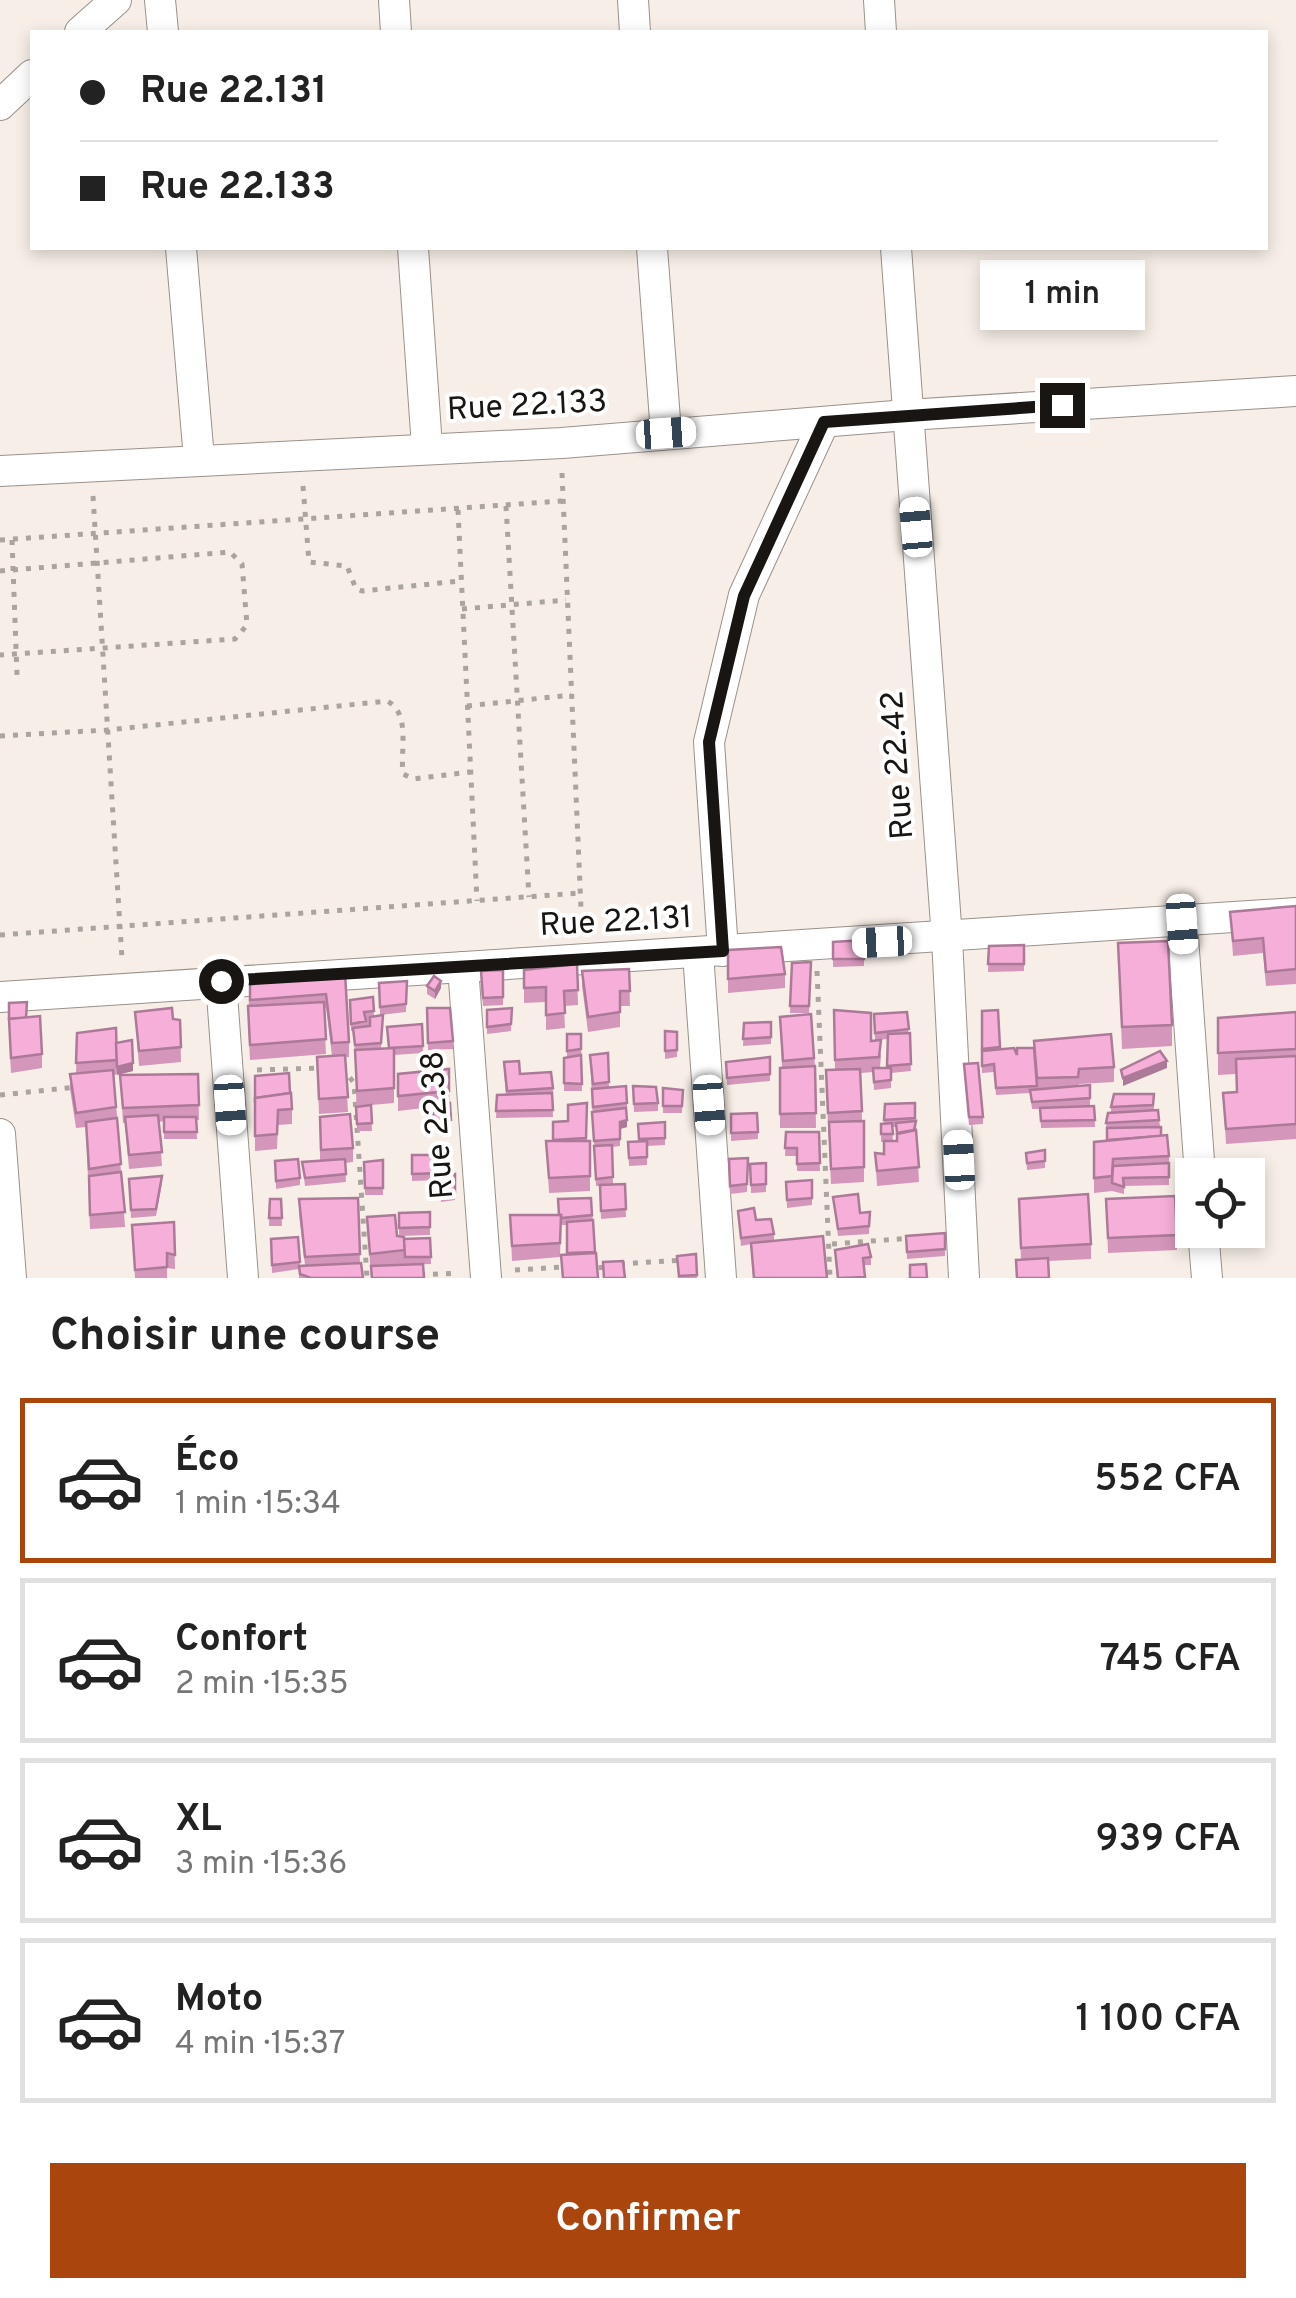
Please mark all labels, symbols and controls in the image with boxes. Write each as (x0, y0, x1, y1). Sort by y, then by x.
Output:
text: Rue 22.131 (140, 68, 327, 117)
text: Rue 22.133 (140, 164, 335, 213)
callout: 1 min (980, 260, 1144, 330)
text: 1 min (1025, 275, 1100, 315)
street label: Rue 22.133 (446, 383, 608, 431)
route end (1040, 383, 1085, 428)
car (635, 416, 697, 450)
car (898, 496, 934, 558)
street label: Rue 22.42 (874, 689, 924, 841)
car (1165, 893, 1199, 955)
street label: Rue 22.131 (539, 899, 693, 947)
car (851, 925, 913, 959)
route start (199, 959, 244, 1004)
street label: Rue 22.38 (414, 1049, 464, 1201)
car (213, 1074, 247, 1136)
car (692, 1074, 726, 1136)
car (942, 1129, 976, 1191)
map controls (1175, 1158, 1265, 1248)
button: locate (1175, 1158, 1265, 1248)
text: Choisir une course (50, 1309, 440, 1366)
icon: car (55, 1436, 145, 1526)
text: Éco (175, 1436, 239, 1485)
text: 552 CFA (1094, 1456, 1241, 1505)
text: 1 min · 15:34 (175, 1485, 341, 1525)
icon: car (55, 1616, 145, 1706)
text: Confort (175, 1616, 308, 1665)
text: 745 CFA (1100, 1636, 1241, 1685)
text: 2 min · 15:35 (175, 1665, 349, 1705)
icon: car (55, 1796, 145, 1886)
text: XL (175, 1796, 222, 1845)
text: 939 CFA (1095, 1816, 1241, 1865)
text: 3 min · 15:36 (175, 1845, 347, 1885)
icon: car (55, 1976, 145, 2066)
text: Moto (175, 1976, 263, 2025)
text: 1 100 CFA (1076, 1996, 1241, 2045)
text: 4 min · 15:37 (175, 2025, 345, 2065)
button: Confirmer (50, 2163, 1246, 2278)

